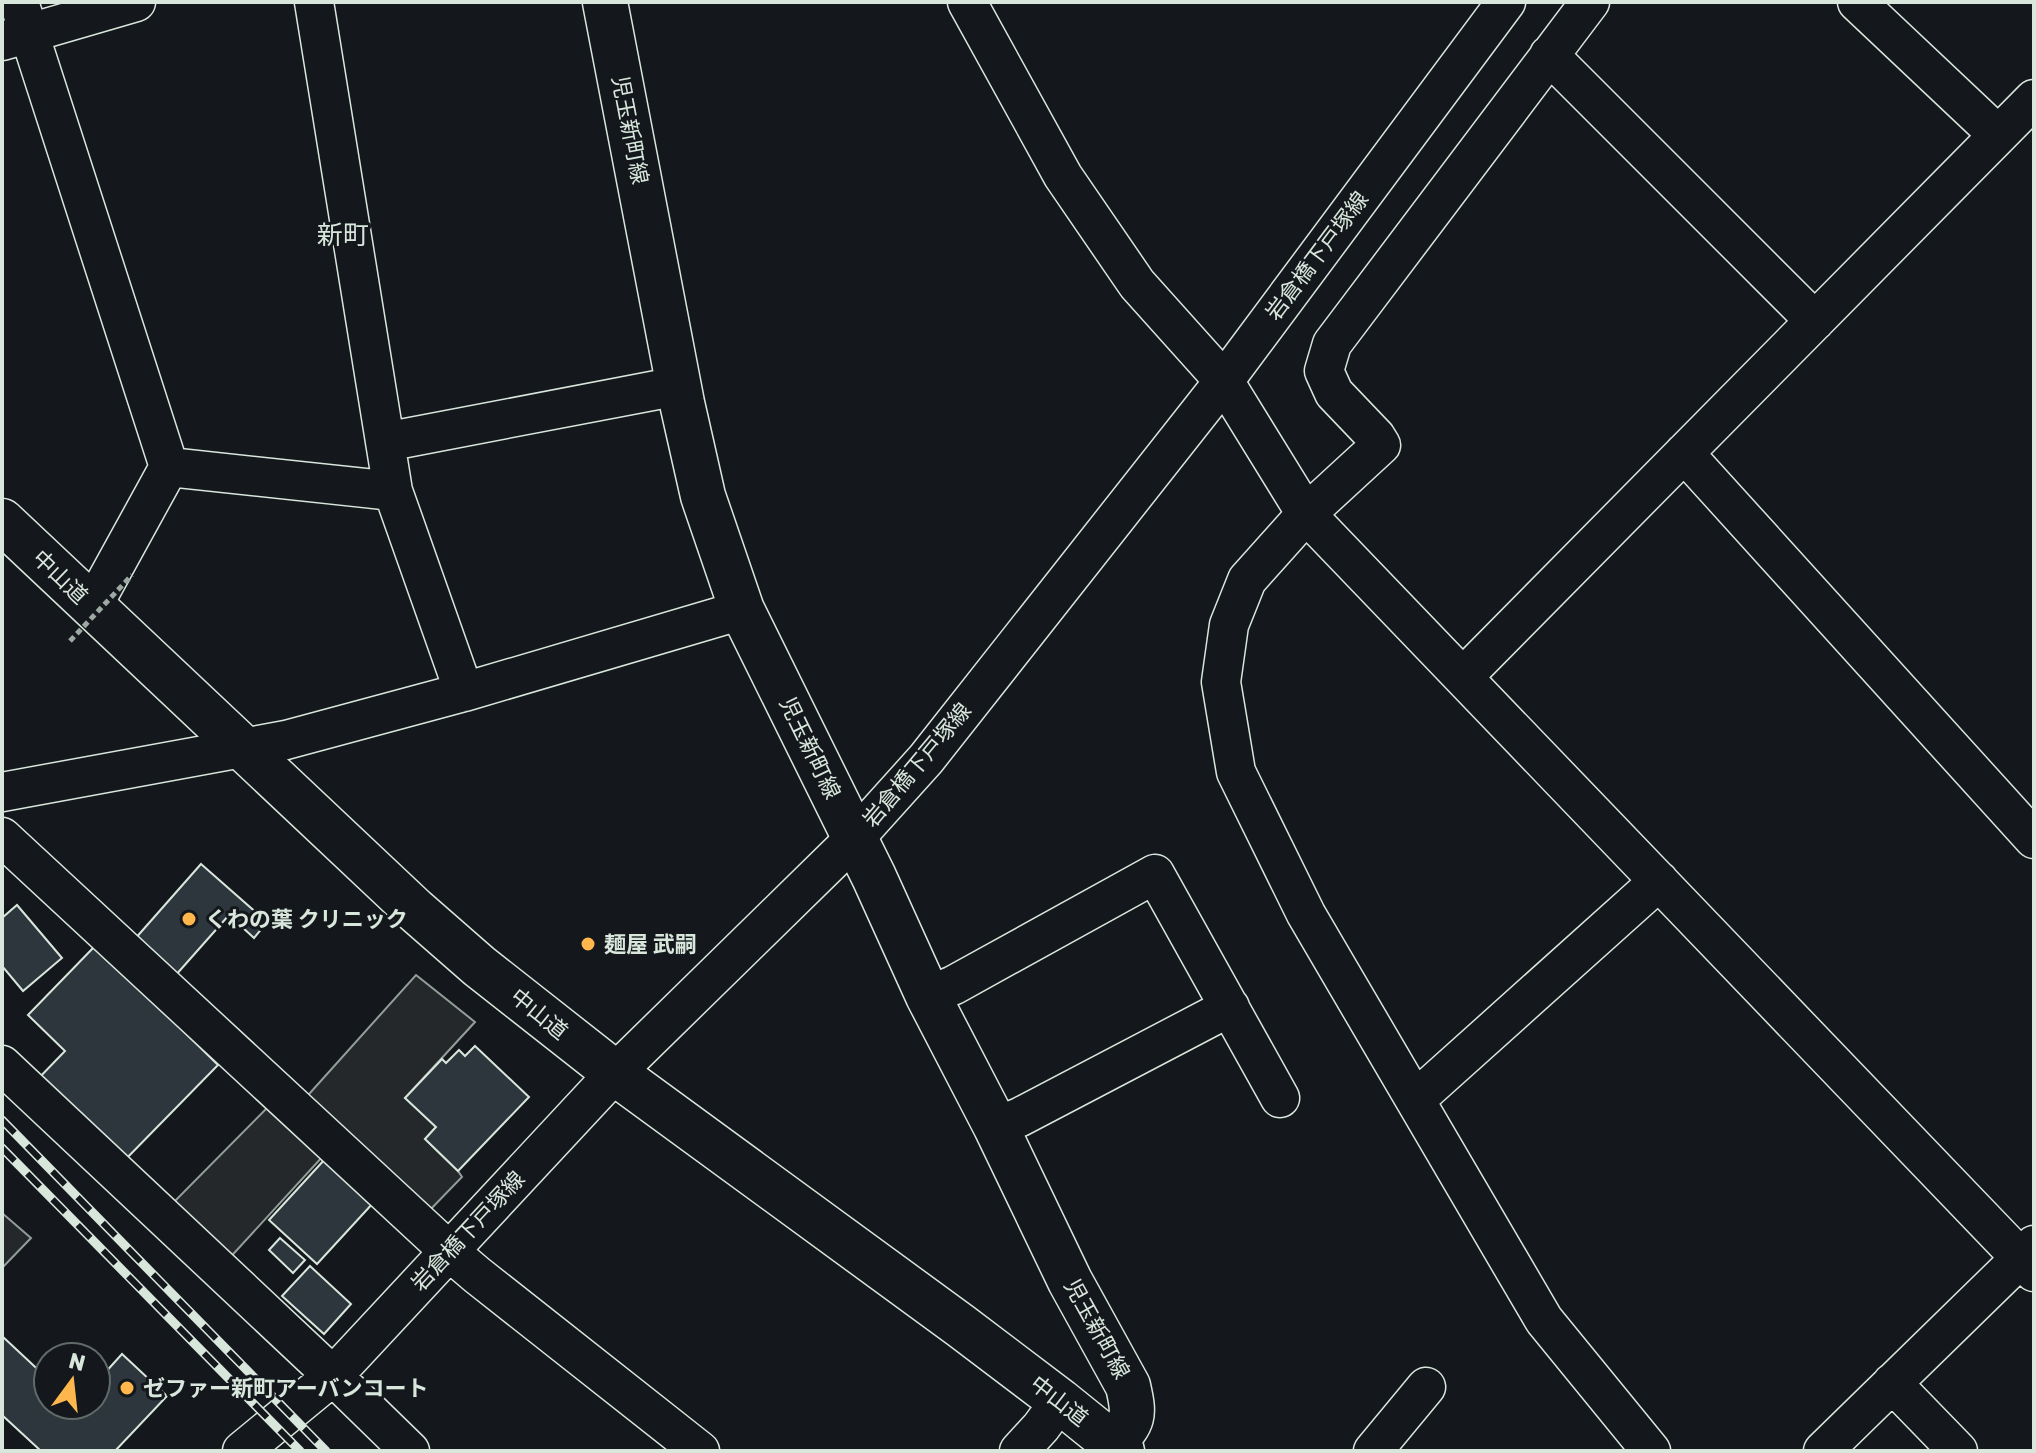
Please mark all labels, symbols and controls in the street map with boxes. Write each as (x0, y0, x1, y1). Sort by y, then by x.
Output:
street label: 児玉新町線 (606, 73, 654, 187)
street label: 岩倉橋下戸塚線 (1260, 186, 1374, 326)
district label: 新町 (317, 220, 369, 251)
street label: 中山道 (27, 544, 93, 610)
street label: 児玉新町線 (774, 693, 846, 803)
street label: 岩倉橋下戸塚線 (857, 697, 977, 833)
place label: くわの葉 クリニック (205, 906, 408, 933)
marker: くわの葉 クリニック (180, 910, 198, 928)
place label: 麺屋 武嗣 (604, 931, 697, 958)
marker: 麺屋 武嗣 (579, 935, 597, 953)
street label: 中山道 (505, 983, 573, 1045)
street label: 岩倉橋下戸塚線 (406, 1165, 530, 1297)
street label: 児玉新町線 (1059, 1274, 1135, 1384)
north arrow (32, 1341, 112, 1421)
text: N (66, 1347, 88, 1377)
street label: 中山道 (1025, 1370, 1093, 1432)
place label: ゼファー新町アーバンコート (143, 1375, 429, 1402)
marker: ゼファー新町アーバンコート (118, 1379, 136, 1397)

